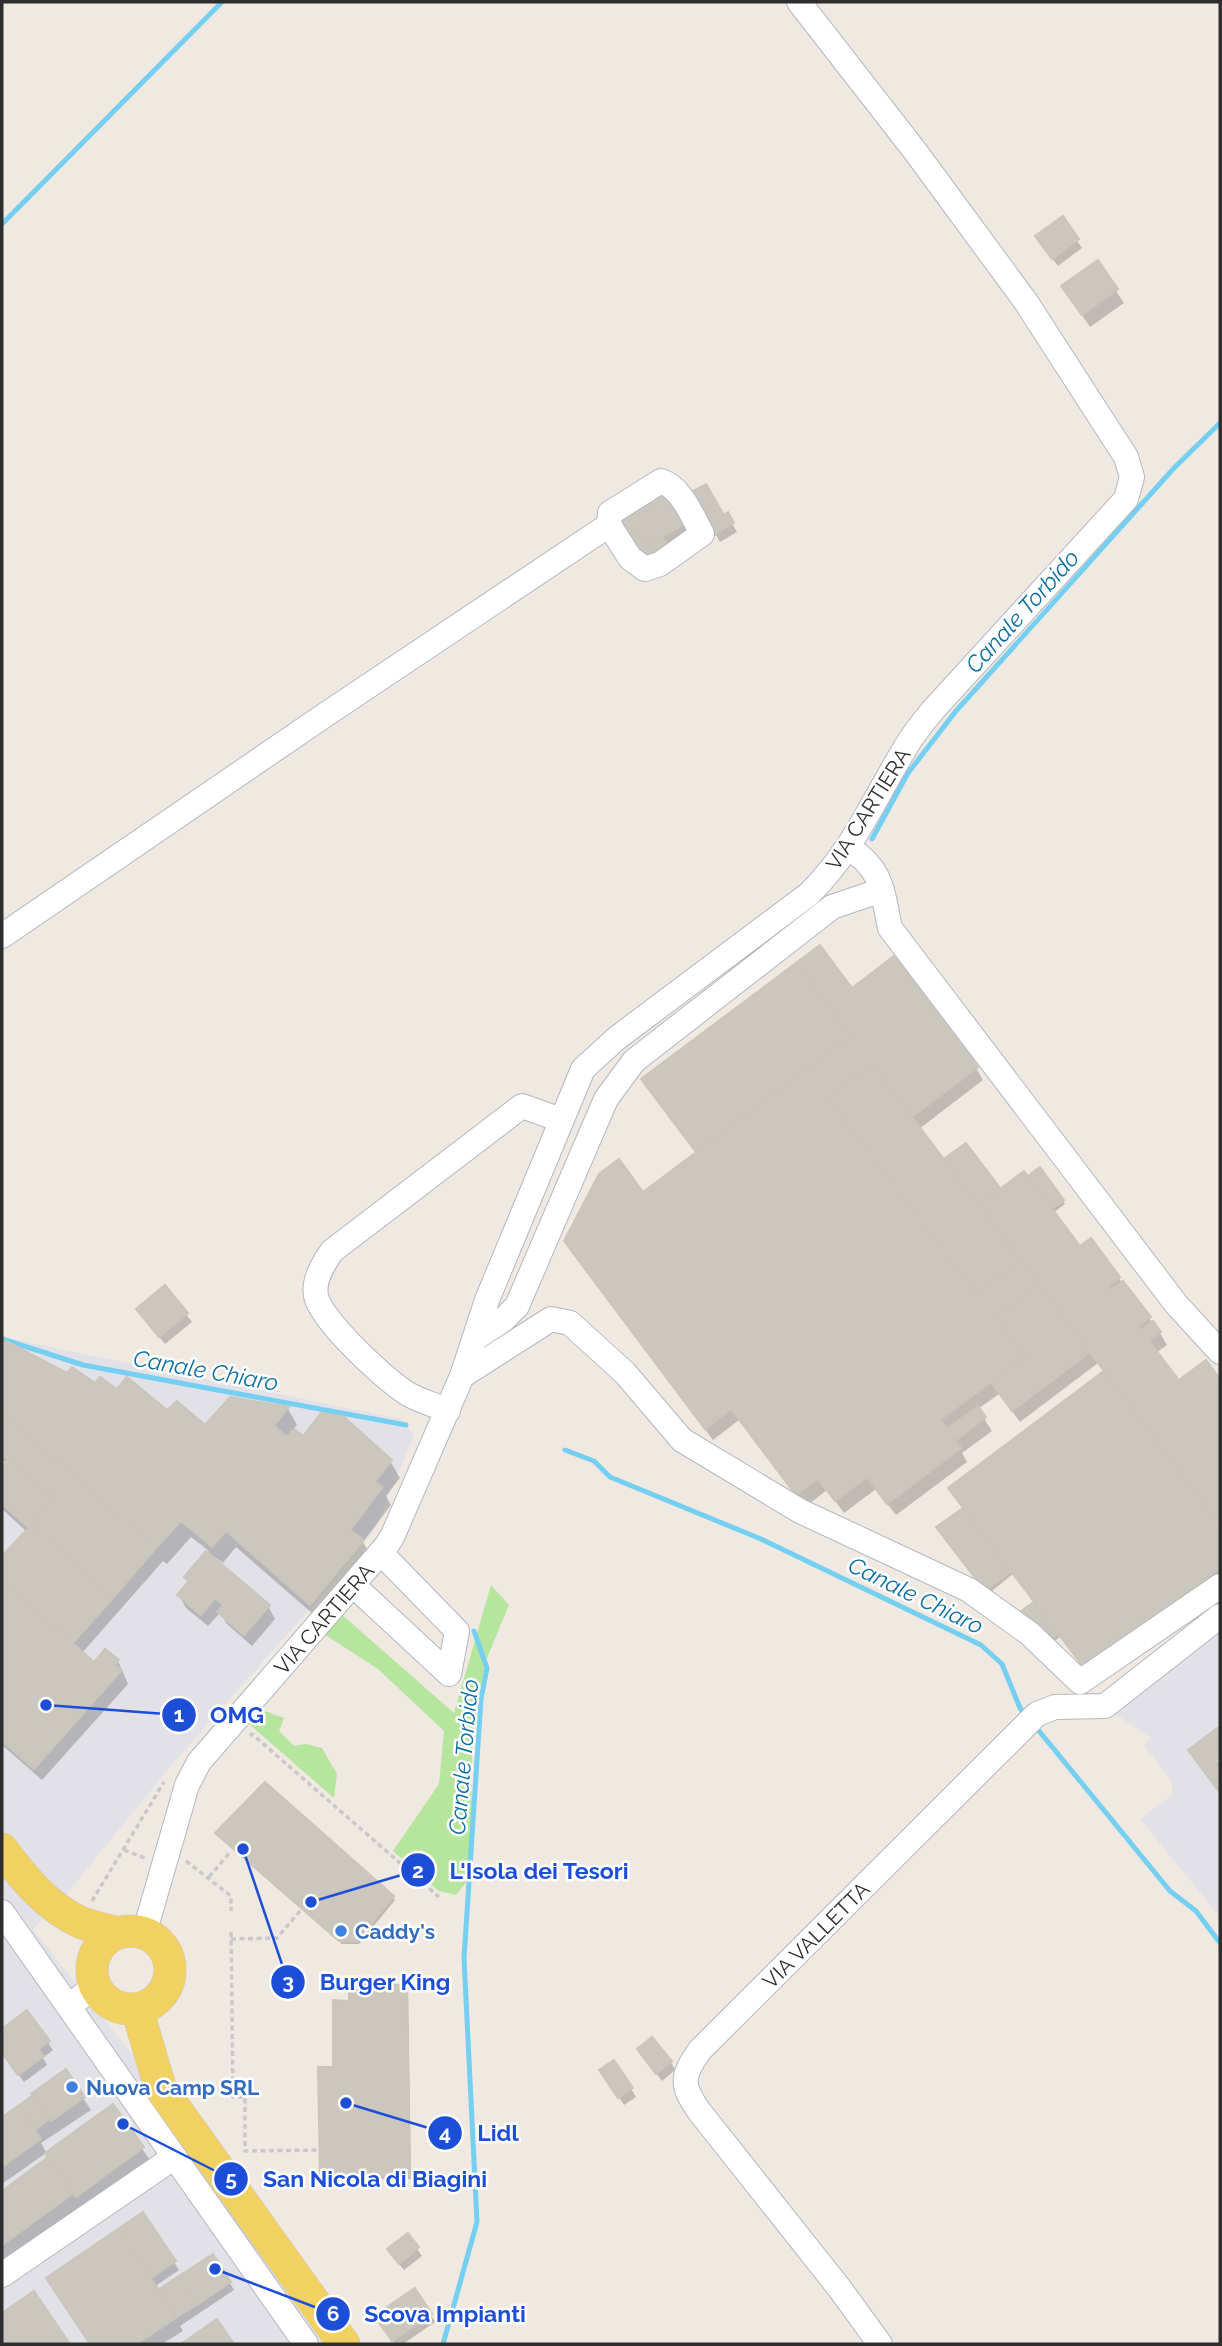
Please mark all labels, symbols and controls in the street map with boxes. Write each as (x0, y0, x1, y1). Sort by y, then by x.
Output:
water label: Canale Torbido (960, 544, 1084, 678)
street label: VIA CARTIERA (821, 743, 915, 875)
water label: Canale Chiaro (131, 1344, 281, 1396)
water label: Canale Chiaro (844, 1551, 988, 1639)
street label: VIA CARTIERA (269, 1558, 379, 1680)
water label: Canale Torbido (443, 1678, 483, 1836)
callout: OMG (161, 1693, 278, 1737)
text: OMG (210, 1701, 264, 1728)
text: 1 (174, 1702, 184, 1727)
callout: L'Isola dei Tesori (400, 1848, 643, 1892)
text: L'Isola dei Tesori (449, 1857, 629, 1884)
text: 2 (412, 1858, 424, 1883)
street label: VIA VALLETTA (757, 1876, 875, 1994)
place label: Caddy's (355, 1919, 435, 1944)
marker: Caddy's (333, 1923, 349, 1939)
callout: Burger King (270, 1960, 464, 2004)
text: Burger King (320, 1968, 450, 1995)
text: 3 (282, 1969, 294, 1994)
place label: Nuova Camp SRL (86, 2075, 260, 2100)
marker: Nuova Camp SRL (64, 2079, 80, 2095)
callout: Lidl (428, 2111, 532, 2155)
text: Lidl (477, 2119, 519, 2146)
text: 4 (439, 2120, 451, 2145)
callout: San Nicola di Biagini (214, 2157, 501, 2201)
text: San Nicola di Biagini (263, 2165, 487, 2192)
text: 5 (225, 2166, 237, 2191)
callout: Scova Impianti (315, 2292, 540, 2336)
text: Scova Impianti (364, 2300, 526, 2327)
text: 6 (327, 2301, 339, 2326)

